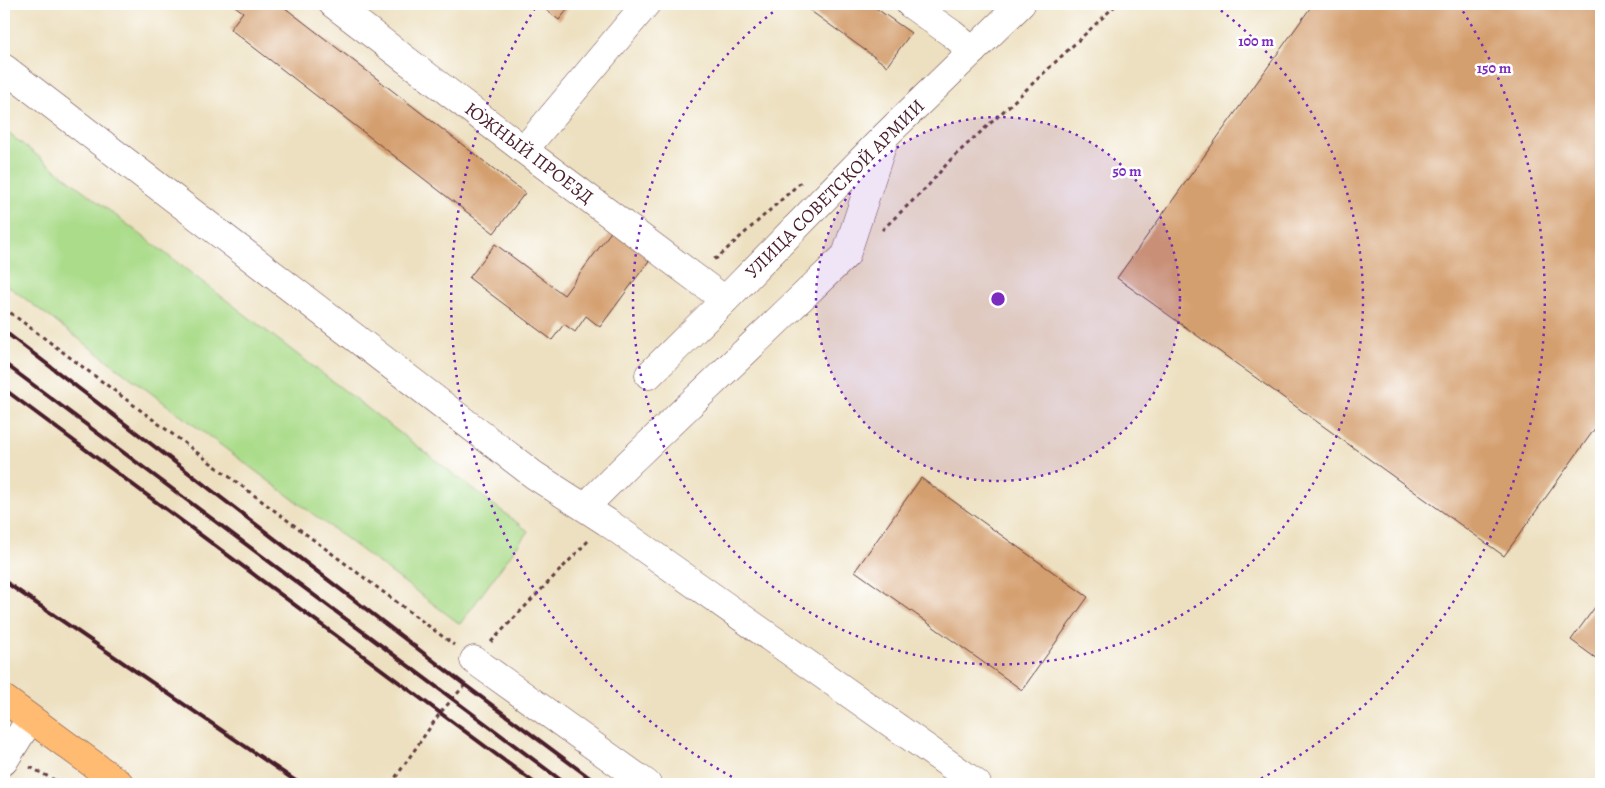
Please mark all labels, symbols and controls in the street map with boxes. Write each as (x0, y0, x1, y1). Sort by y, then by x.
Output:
text: 100 m (1238, 31, 1274, 51)
text: 150 m (1477, 58, 1512, 78)
street label: УЛИЦА СОВЕТСКОЙ АРМИИ (740, 94, 930, 284)
street label: ЮЖНЫЙ ПРОЕЗД (459, 96, 599, 210)
text: 50 m (1112, 161, 1142, 181)
centre of rings (989, 290, 1007, 308)

